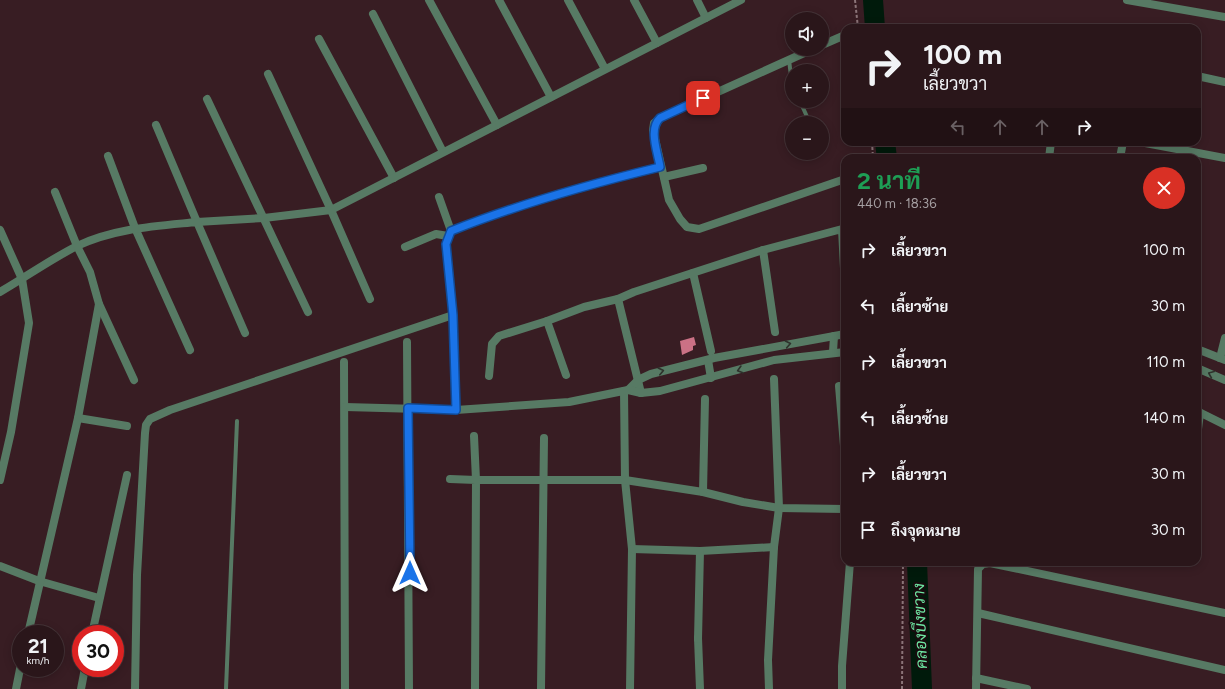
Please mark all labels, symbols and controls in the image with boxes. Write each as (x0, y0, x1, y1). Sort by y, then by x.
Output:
map controls (785, 12, 829, 160)
button: sound (785, 12, 829, 56)
text: 100 m (923, 37, 1002, 71)
icon: right (857, 40, 909, 92)
button: + (785, 64, 829, 108)
text: เลี้ยวขวา (923, 73, 987, 95)
pin (686, 81, 720, 115)
icon: arrive (692, 87, 714, 109)
button: − (785, 116, 829, 160)
icon: left (947, 116, 969, 138)
icon: ahead (989, 116, 1011, 138)
icon: ahead (1031, 116, 1053, 138)
icon: right (1073, 116, 1095, 138)
text: 2 นาที (857, 166, 921, 195)
button: close (1143, 167, 1185, 209)
text: 440 m · 18:36 (857, 196, 937, 211)
icon: right (857, 239, 879, 261)
text: 100 m (1143, 241, 1185, 259)
text: เลี้ยวขวา (891, 242, 947, 260)
icon: left (857, 295, 879, 317)
text: 30 m (1151, 297, 1185, 315)
text: เลี้ยวซ้าย (891, 298, 948, 316)
one-way arrow (785, 340, 791, 349)
icon: right (857, 351, 879, 373)
text: 110 m (1147, 353, 1185, 371)
text: เลี้ยวขวา (891, 354, 947, 372)
one-way arrow (736, 365, 743, 374)
one-way arrow (658, 368, 664, 376)
one-way arrow (1208, 371, 1215, 379)
icon: left (857, 407, 879, 429)
text: 140 m (1143, 409, 1185, 427)
text: เลี้ยวซ้าย (891, 410, 948, 428)
icon: right (857, 463, 879, 485)
text: 30 m (1151, 465, 1185, 483)
text: เลี้ยวขวา (891, 466, 947, 484)
icon: arrive (857, 519, 879, 541)
text: 30 m (1151, 521, 1185, 539)
text: ถึงจุดหมาย (891, 522, 961, 540)
position arrow (389, 552, 431, 594)
water label: คลองบึงขวาง (908, 583, 931, 669)
speed limit sign: 30 (72, 625, 124, 677)
text: 21 (28, 634, 48, 658)
text: km/h (27, 654, 49, 667)

